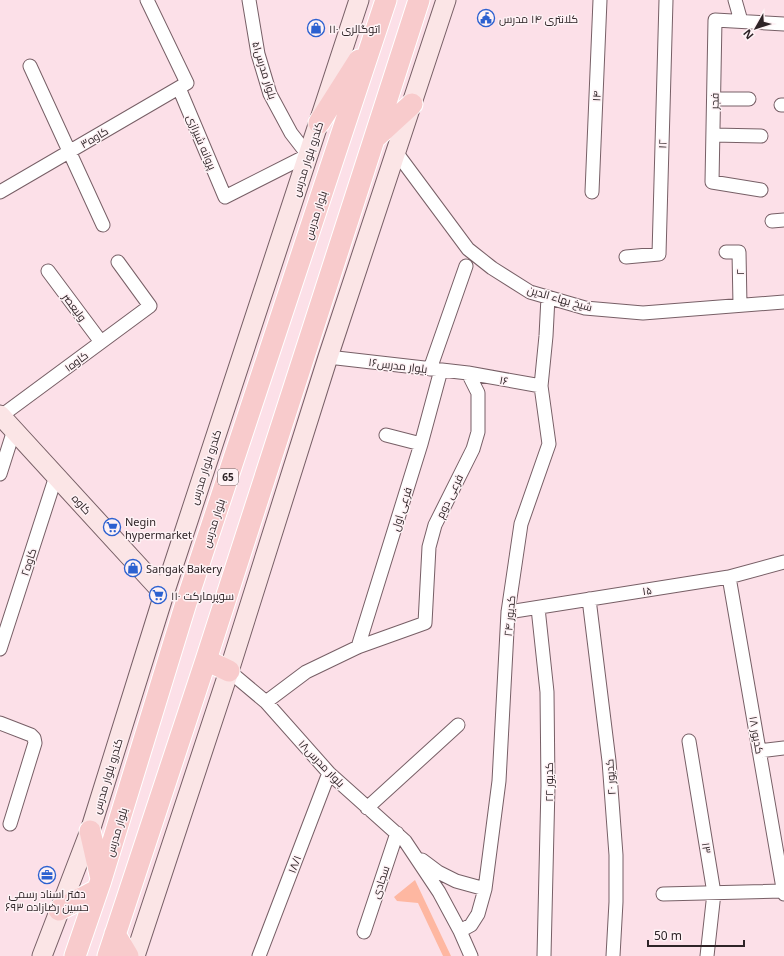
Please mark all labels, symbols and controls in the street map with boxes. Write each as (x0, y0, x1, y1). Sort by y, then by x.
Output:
public building icon: کلانتری ۱۴ مدرس (476, 8, 496, 28)
north arrow (736, 8, 776, 48)
place label: کلانتری ۱۴ مدرس (499, 11, 578, 26)
shop icon: اتوگالری ۱۱۰ (306, 18, 326, 38)
place label: اتوگالری ۱۱۰ (329, 21, 381, 36)
text: N (739, 26, 756, 43)
street label: بلوار مدرس۵۱ (249, 39, 281, 101)
street label: ۱۴ (588, 90, 604, 102)
street label: فجر (706, 93, 722, 110)
street label: پروانه شیرازی (184, 112, 220, 172)
street label: کندرو بلوار مدرس (288, 119, 326, 199)
street label: کاوه۳ (77, 123, 111, 151)
street label: ۱۲ (654, 139, 670, 149)
street label: بلوار مدرس (300, 189, 330, 241)
street label: ۲ (732, 269, 747, 275)
street label: شیخ بهاء الدین (526, 282, 594, 315)
street label: ولیعصر (59, 289, 90, 324)
street label: کاوه۱ (61, 347, 91, 375)
street label: بلوار مدرس۱۶ (368, 354, 428, 376)
street label: ۱۶ (498, 372, 510, 388)
street label: کندرو بلوار مدرس (186, 427, 224, 507)
road number: 65 (218, 469, 238, 485)
street label: فرعی دوم (432, 471, 467, 521)
street label: فرعی اول (387, 485, 415, 533)
street label: کاوه (69, 491, 95, 517)
street label: بلوار مدرس (198, 497, 228, 549)
place label: Negin hypermarket (125, 514, 192, 542)
supermarket icon: Negin hypermarket (102, 517, 122, 537)
street label: کاوه۲ (16, 546, 40, 578)
shop icon: Sangak Bakery (123, 558, 143, 578)
place label: Sangak Bakery (146, 561, 223, 576)
street label: ۱۵ (641, 582, 653, 598)
supermarket icon: سوپرمارکت ۱۱۰ (148, 585, 168, 605)
place label: سوپرمارکت ۱۱۰ (171, 588, 234, 603)
street label: کدیور ۲۴ (500, 595, 518, 637)
street label: کدیور ۱۸ (746, 715, 768, 755)
street label: کندرو بلوار مدرس (88, 736, 126, 816)
street label: بلوار مدرس۱۸ (295, 736, 349, 790)
street label: کدیور ۲۰ (601, 758, 619, 796)
street label: کدیور ۲۲ (541, 762, 556, 802)
street label: بلوار مدرس (101, 806, 131, 858)
street label: ۱۳ (699, 841, 715, 855)
street label: ۱۸/۱ (284, 853, 304, 875)
street label: سجادی (367, 863, 393, 901)
office icon: دفتر اسناد رسمی ۶۹۳ حسین رضازاده (37, 865, 57, 885)
place label: دفتر اسناد رسمی ۶۹۳ حسین رضازاده (5, 886, 89, 914)
scale bar (648, 922, 744, 948)
text: 50 m (654, 927, 682, 944)

